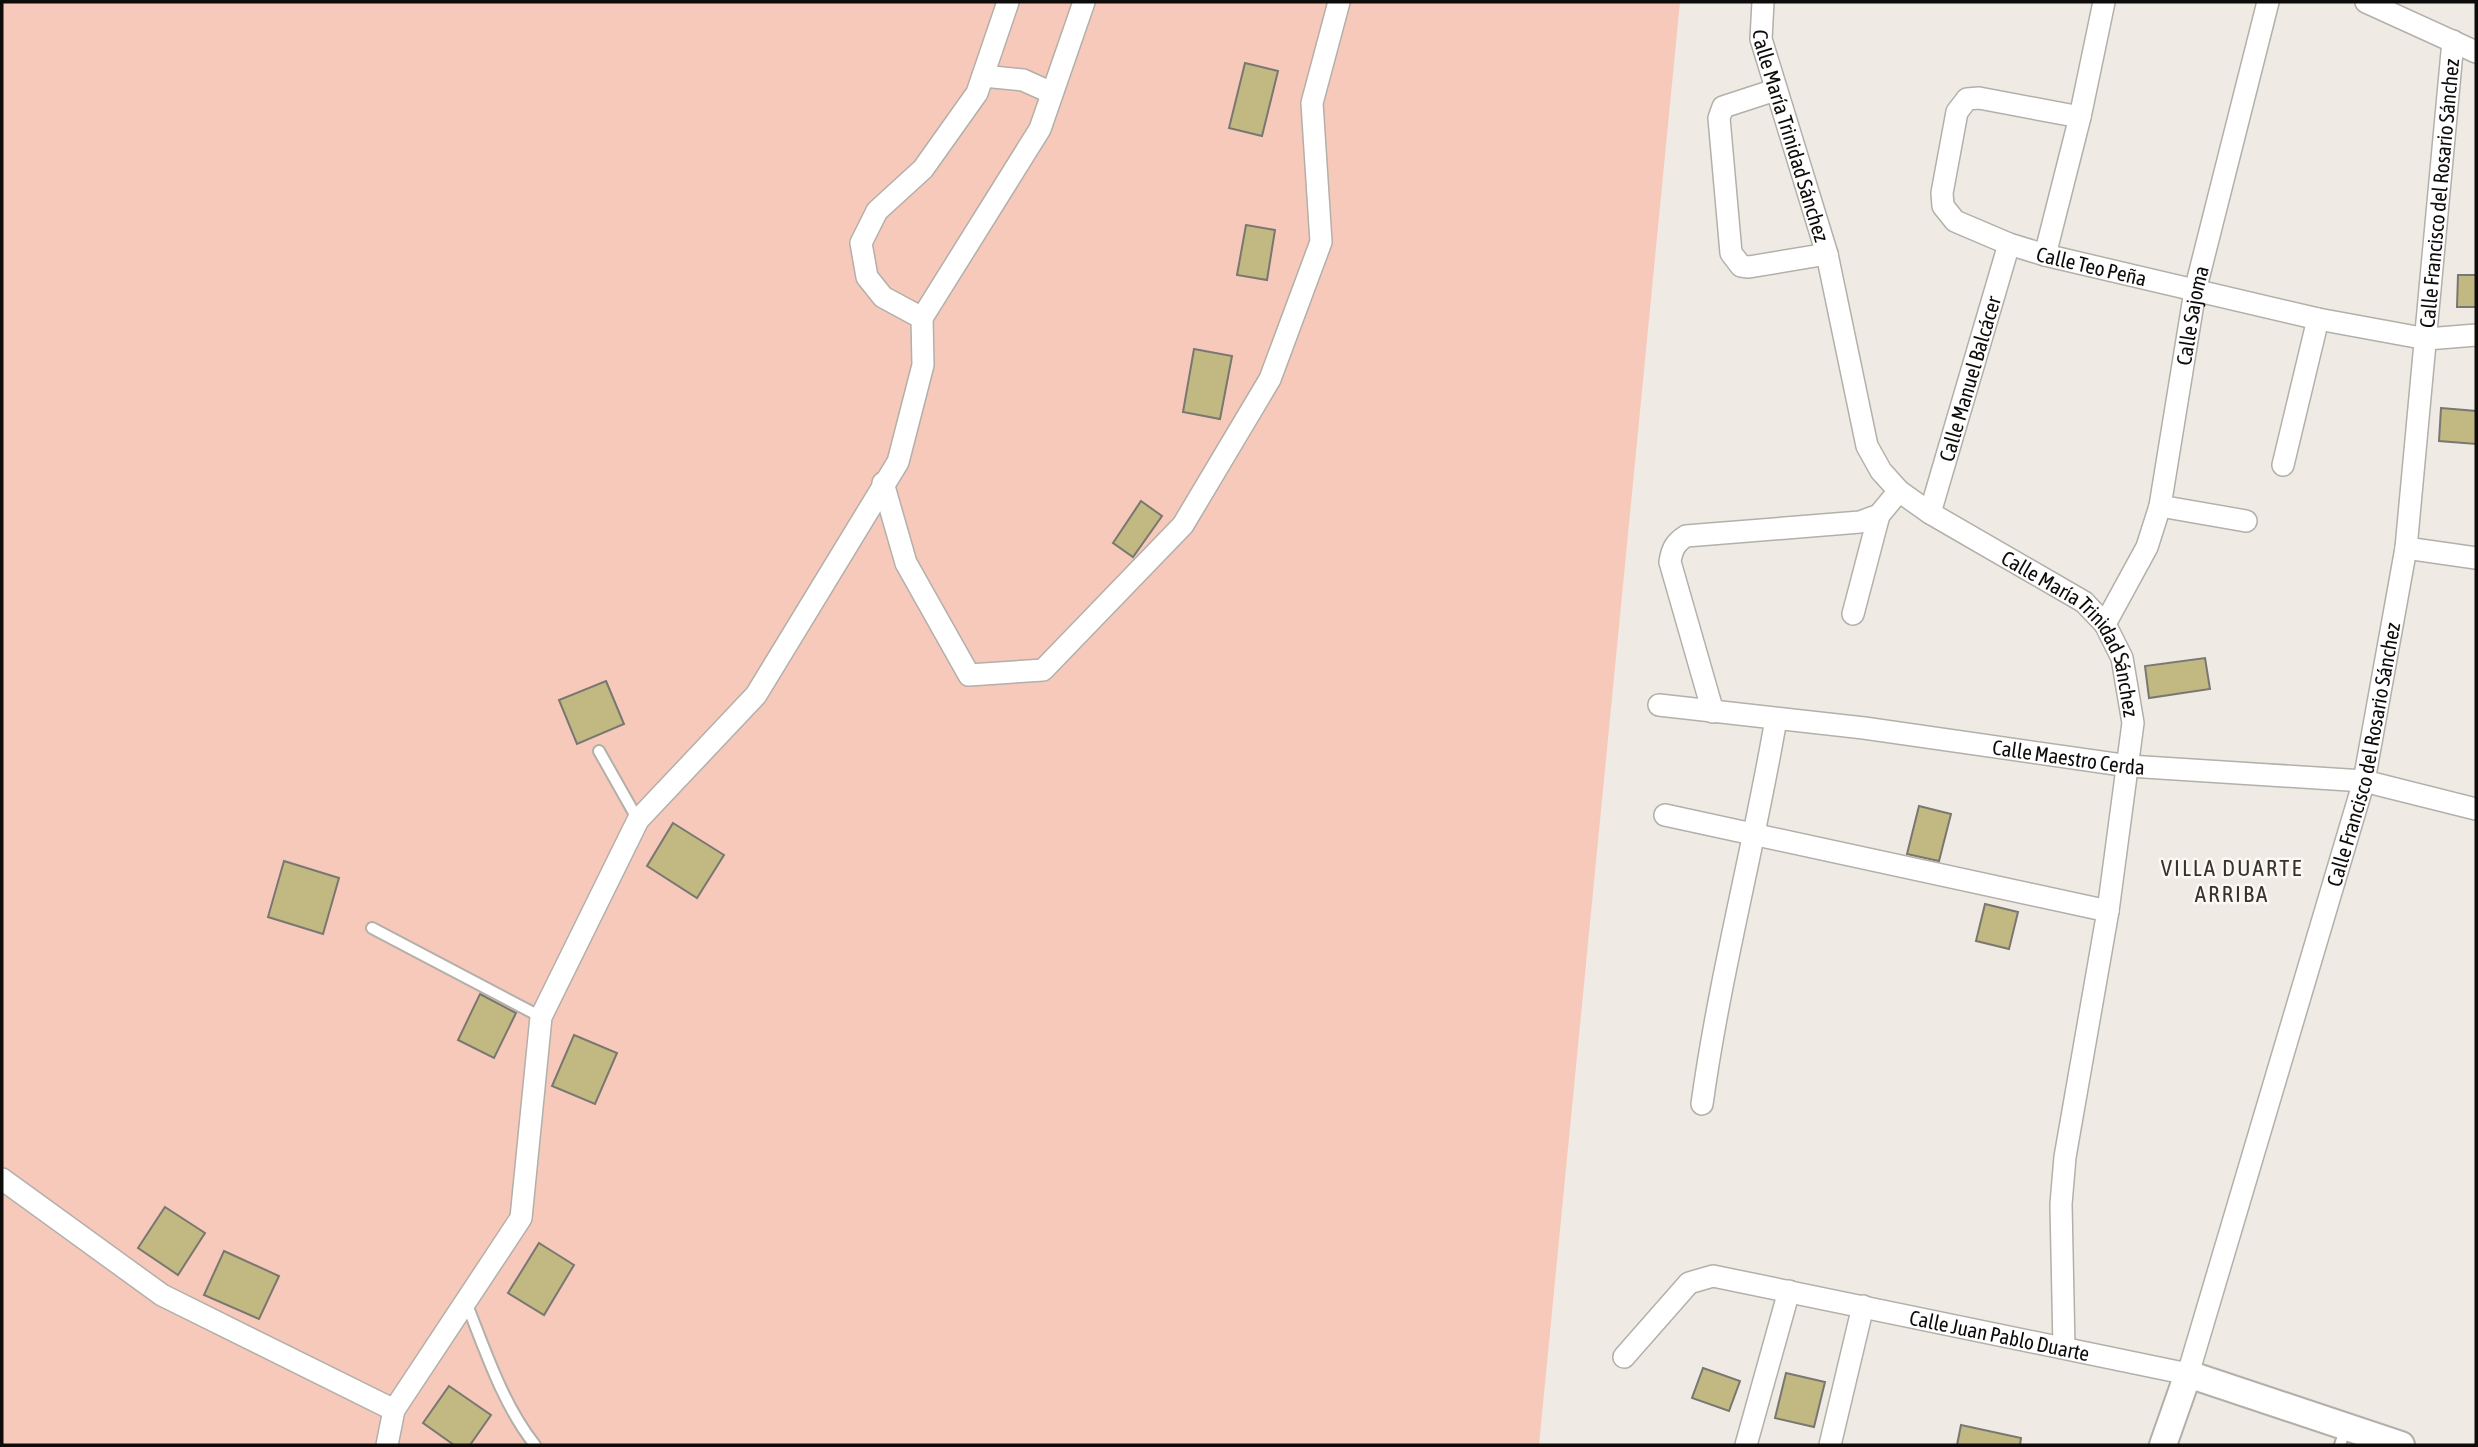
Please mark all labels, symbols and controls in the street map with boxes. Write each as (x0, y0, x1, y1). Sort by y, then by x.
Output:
street label: Calle María Trinidad Sánchez (1749, 29, 1835, 245)
street label: Calle Francisco del Rosario Sánchez (2414, 57, 2463, 329)
street label: Calle Teo Peña (2034, 241, 2149, 290)
street label: Calle Sajoma (2171, 263, 2213, 367)
street label: Calle Manuel Balcácer (1934, 293, 2005, 464)
street label: Calle María Trinidad Sánchez (1998, 545, 2144, 719)
street label: Calle Francisco del Rosario Sánchez (2321, 620, 2404, 889)
street label: Calle Maestro Cerda (1991, 735, 2145, 779)
district label: VILLA DUARTE ARRIBA (2161, 855, 2303, 907)
street label: Calle Juan Pablo Duarte (1907, 1305, 2092, 1365)

